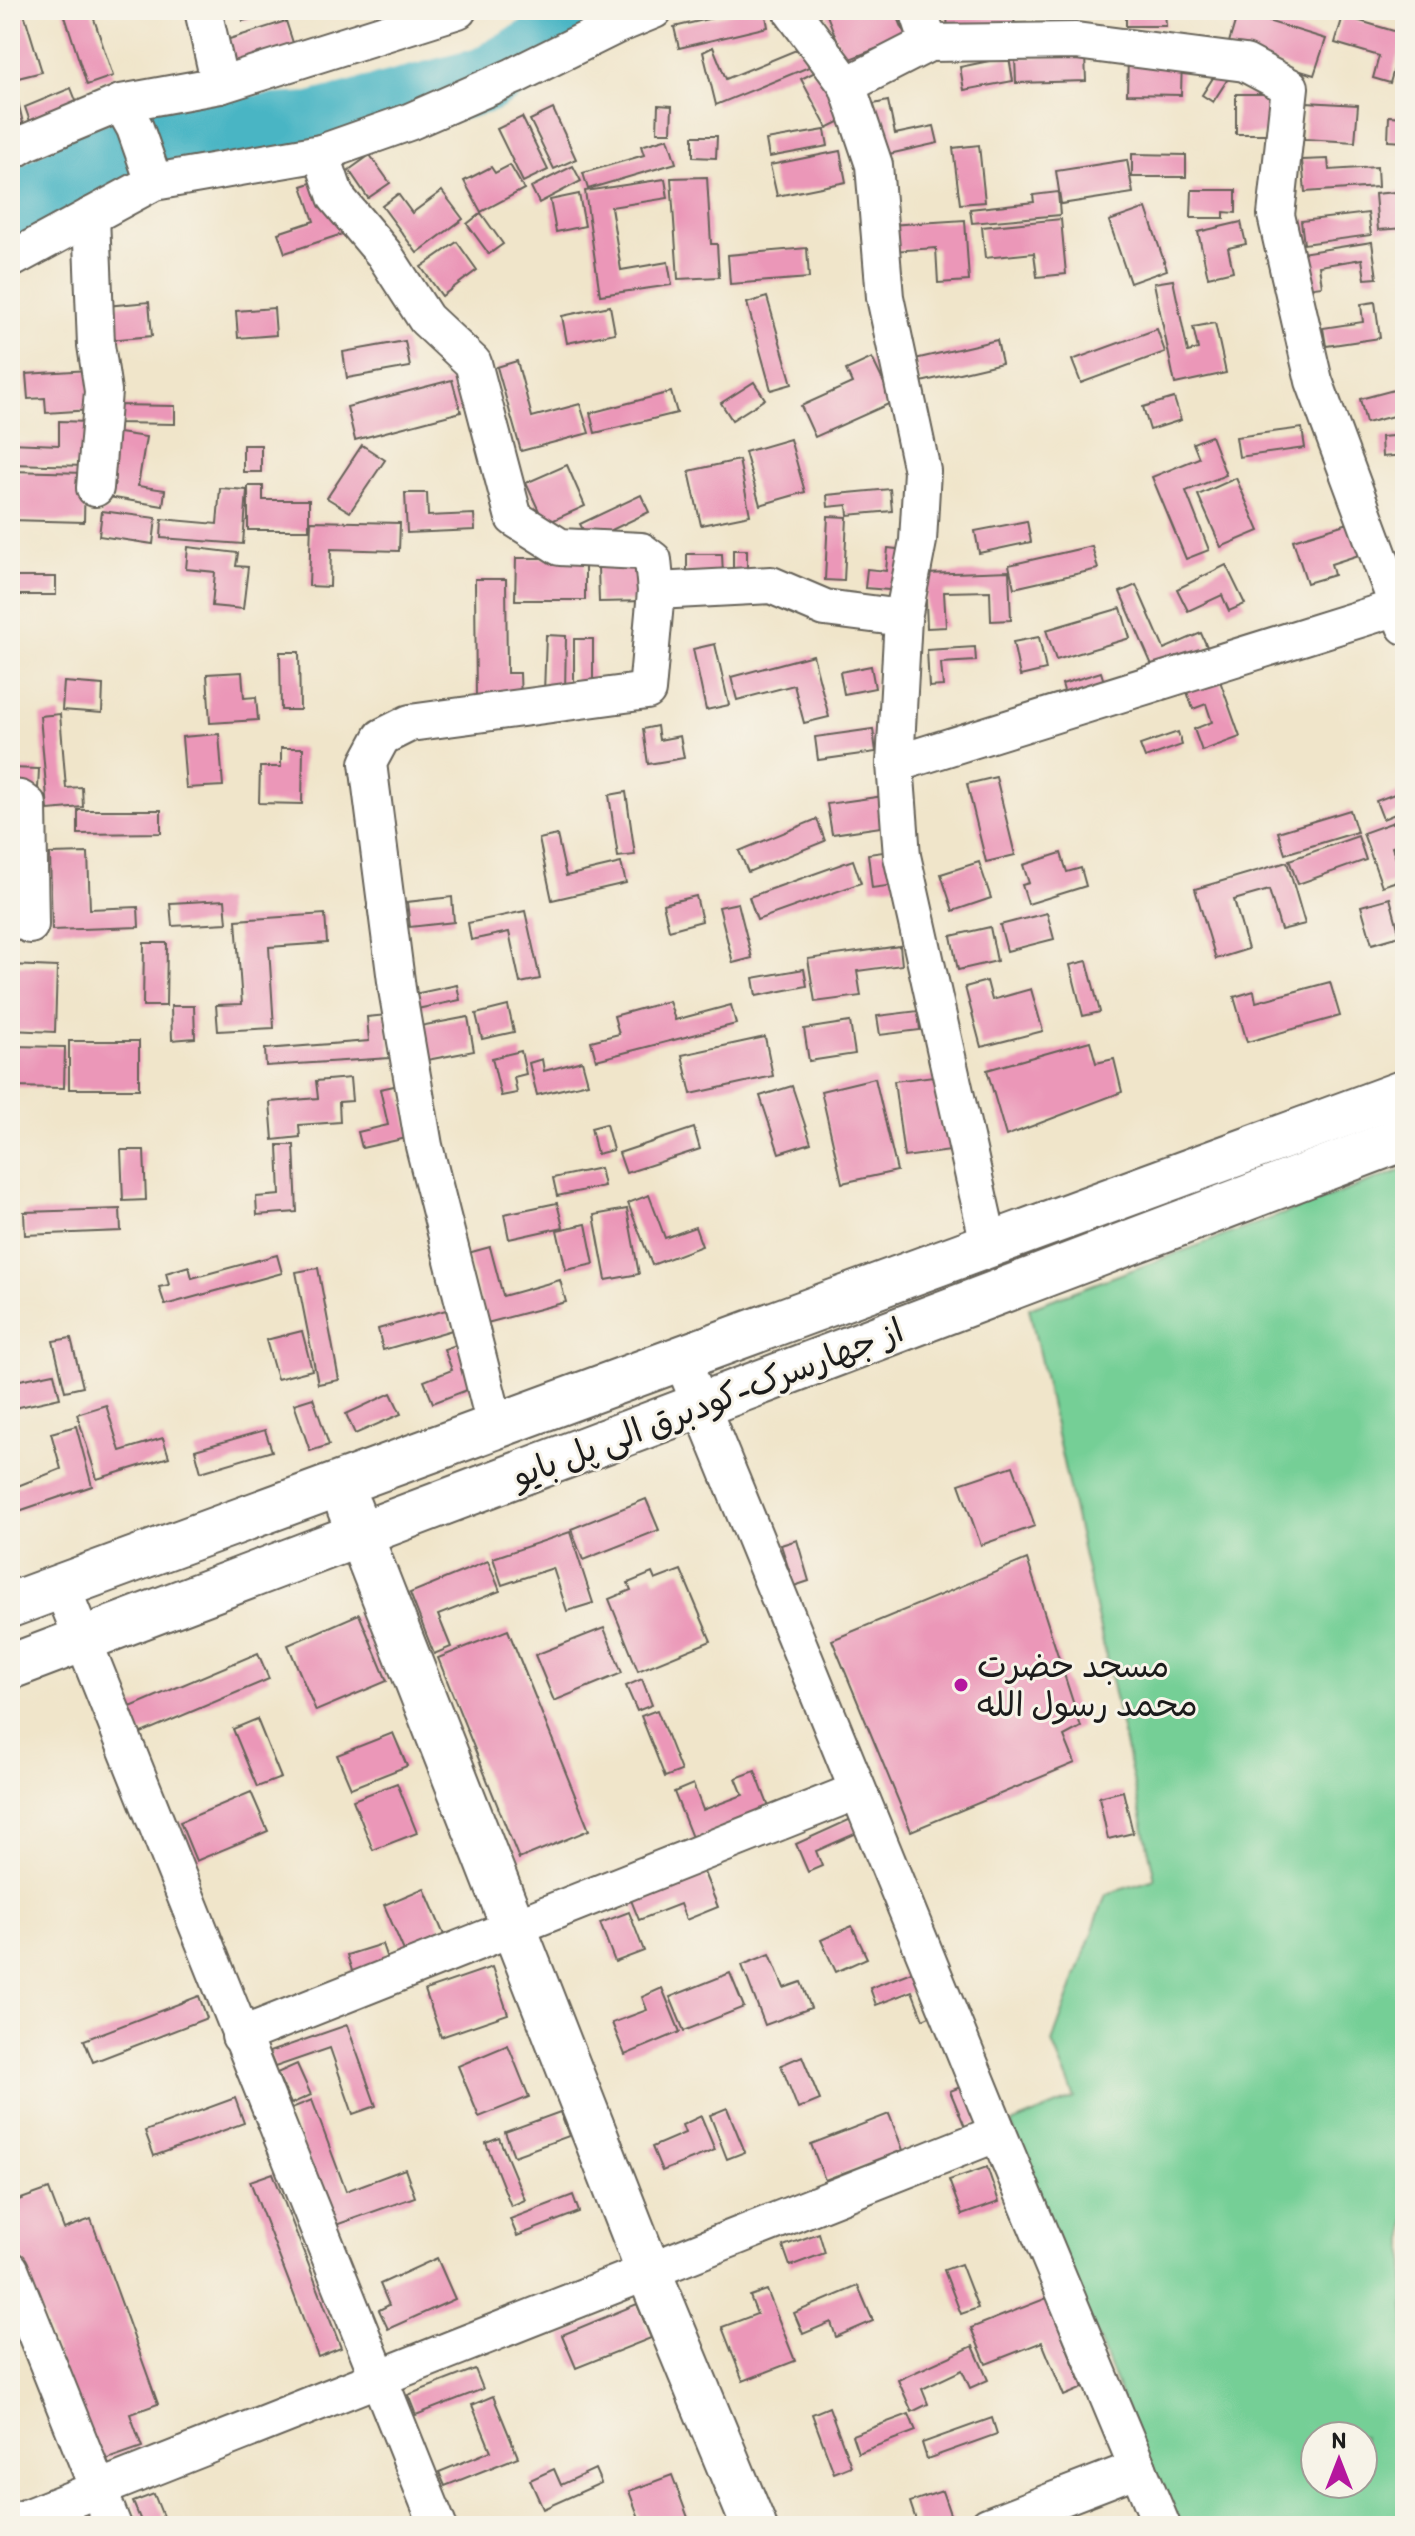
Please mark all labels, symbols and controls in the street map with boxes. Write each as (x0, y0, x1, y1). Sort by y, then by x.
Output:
street label: از جهارسرک-کودبرق الی پل بایو (504, 1309, 909, 1499)
place label: مسجد حضرت محمد رسول الله (977, 1645, 1198, 1725)
marker: مسجد حضرت محمد رسول الله (952, 1676, 970, 1694)
north arrow (1299, 2420, 1379, 2500)
text: N (1332, 2427, 1346, 2454)

